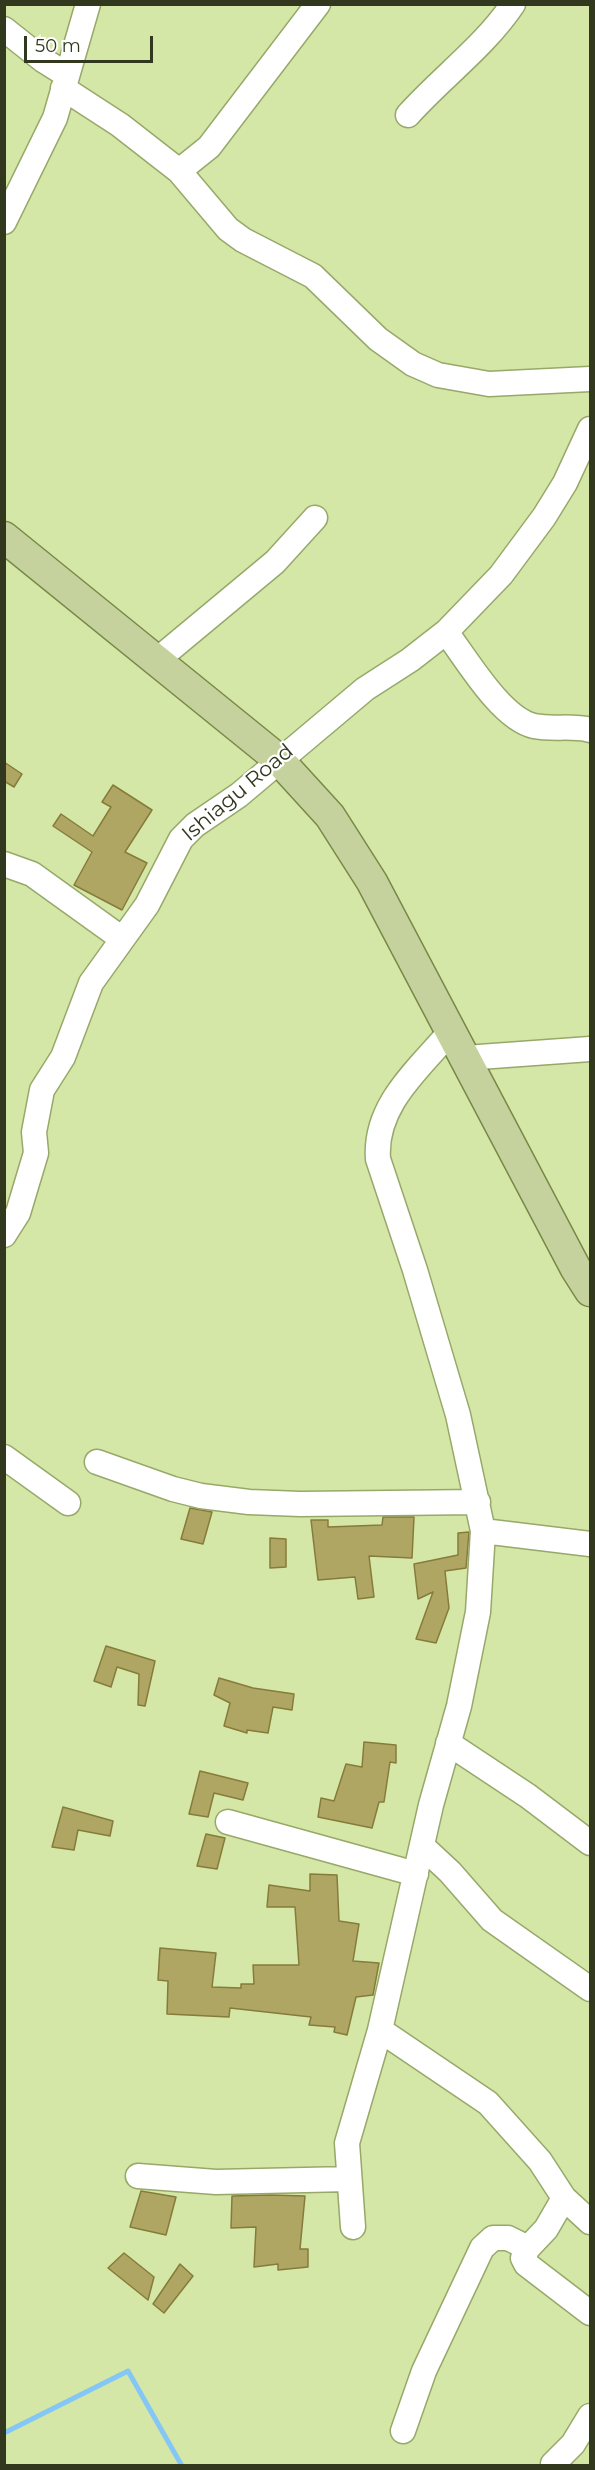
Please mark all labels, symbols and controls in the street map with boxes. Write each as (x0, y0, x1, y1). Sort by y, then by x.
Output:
scale bar (27, 24, 156, 62)
text: 50 m (35, 35, 81, 57)
street label: Ishiagu Road (177, 739, 299, 847)

